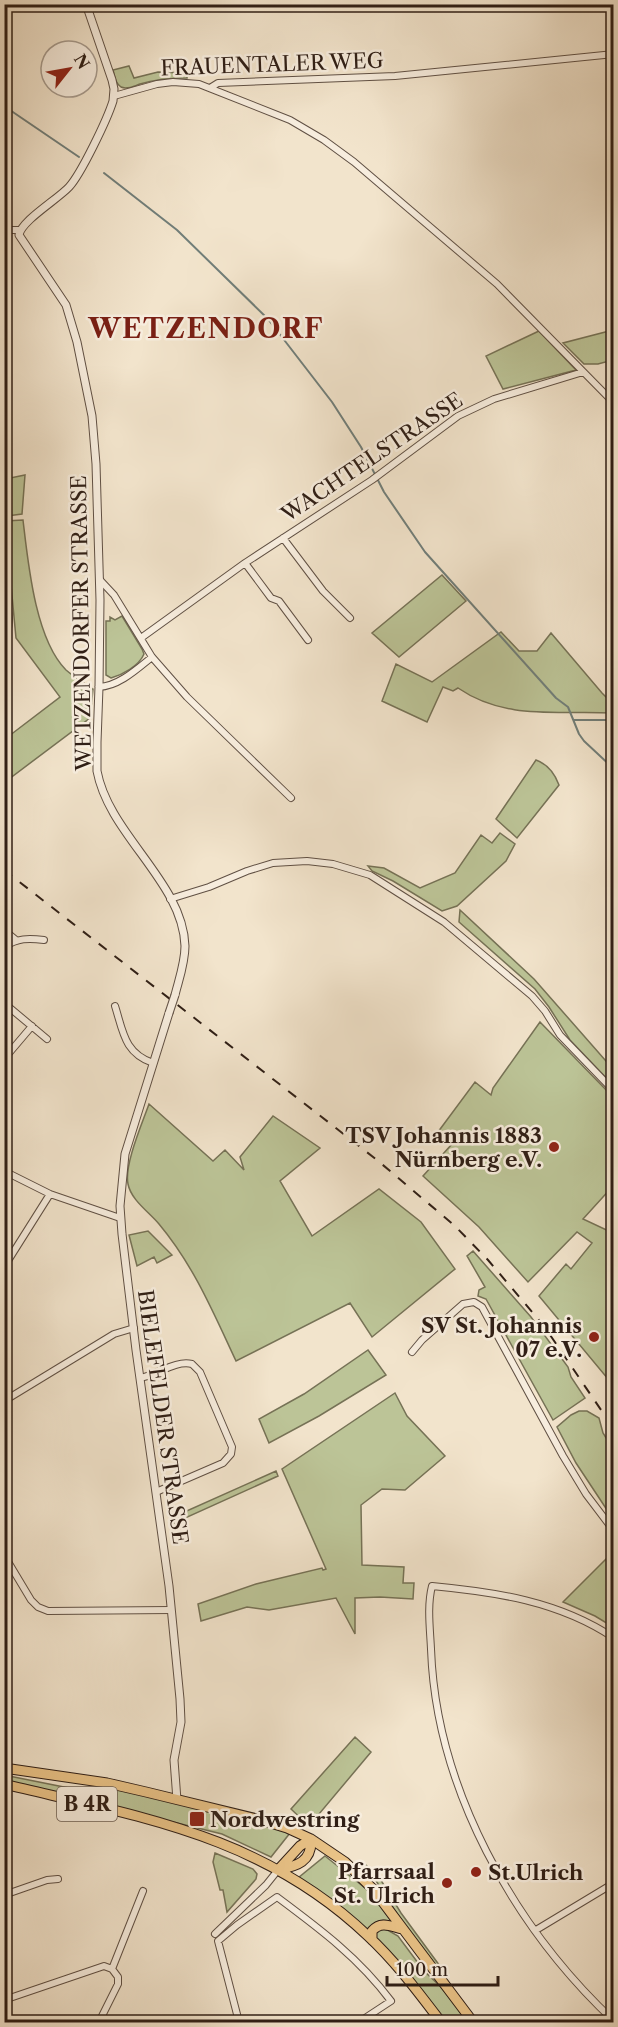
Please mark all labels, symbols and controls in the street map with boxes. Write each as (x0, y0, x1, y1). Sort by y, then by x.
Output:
north arrow (39, 39, 99, 99)
street label: FRAUENTALER WEG (160, 48, 384, 80)
text: N (70, 50, 94, 72)
district label: WETZENDORF (87, 312, 324, 345)
street label: WACHTELSTRASSE (276, 387, 467, 528)
street label: WETZENDORFER STRASSE (66, 475, 96, 772)
place label: TSV Johannis 1883 Nürnberg e.V. (345, 1123, 542, 1172)
marker: TSV Johannis 1883 Nürnberg e.V. (547, 1140, 561, 1154)
street label: BIELEFELDER STRASSE (133, 1288, 193, 1546)
place label: SV St. Johannis 07 e.V. (421, 1313, 582, 1362)
marker: SV St. Johannis 07 e.V. (587, 1330, 601, 1344)
road number: B 4R (57, 1787, 117, 1821)
place label: Nordwestring (210, 1807, 360, 1832)
marker: Nordwestring (188, 1810, 206, 1828)
place label: Pfarrsaal St. Ulrich (334, 1859, 436, 1908)
place label: St.Ulrich (488, 1860, 584, 1885)
marker: St.Ulrich (469, 1865, 483, 1879)
marker: Pfarrsaal St. Ulrich (440, 1876, 454, 1890)
scale bar (387, 1949, 498, 1987)
text: 100 m (396, 1959, 448, 1981)

